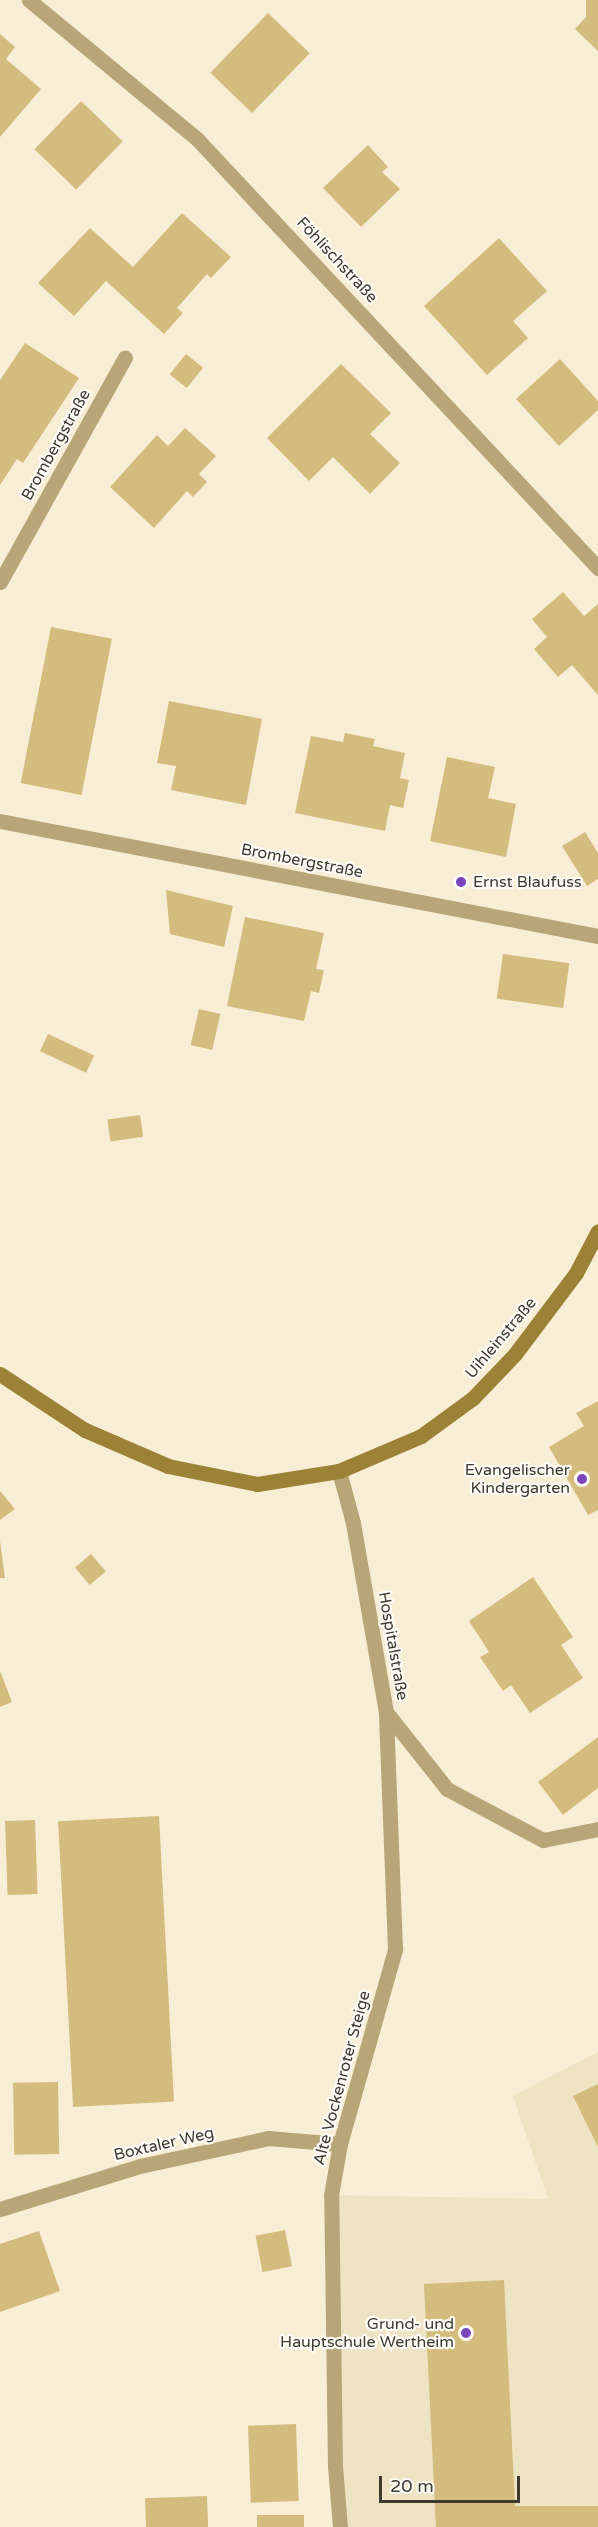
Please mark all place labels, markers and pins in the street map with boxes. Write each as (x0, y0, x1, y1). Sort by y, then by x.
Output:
place label: Ernst Blaufuss (473, 872, 582, 892)
marker: Ernst Blaufuss (454, 875, 468, 889)
place label: Evangelischer Kindergarten (465, 1460, 570, 1498)
marker: Evangelischer Kindergarten (575, 1472, 589, 1486)
place label: Grund- und Hauptschule Wertheim (280, 2314, 454, 2352)
marker: Grund- und Hauptschule Wertheim (459, 2326, 473, 2340)

